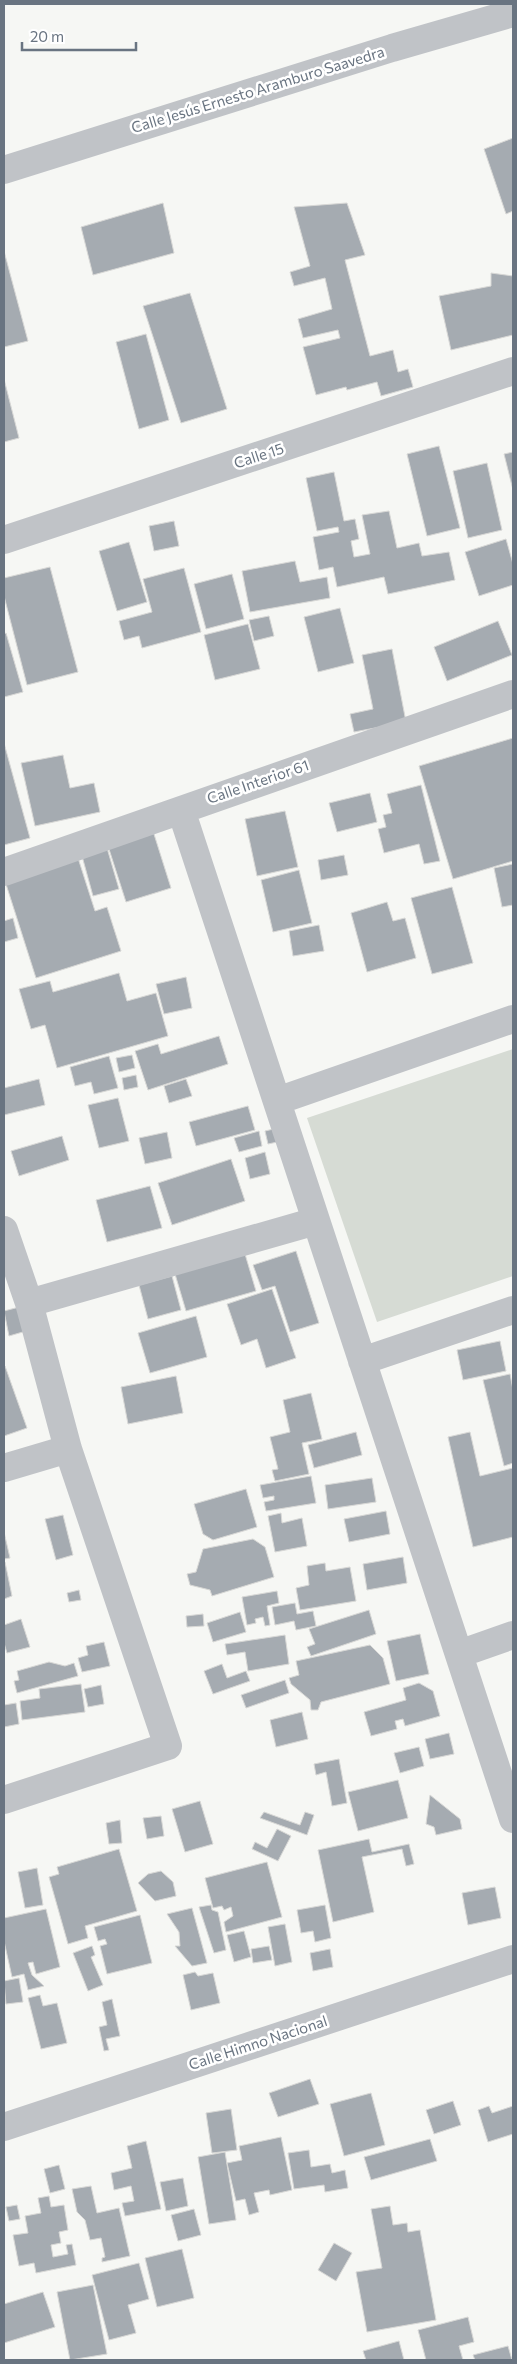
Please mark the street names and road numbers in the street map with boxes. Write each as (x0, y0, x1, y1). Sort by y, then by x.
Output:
street label: Calle Jesús Ernesto Aramburo Saavedra (129, 42, 386, 136)
street label: Calle 15 (231, 439, 286, 472)
street label: Calle Interior 61 (204, 755, 311, 807)
street label: Calle Himno Nacional (186, 2011, 329, 2073)

